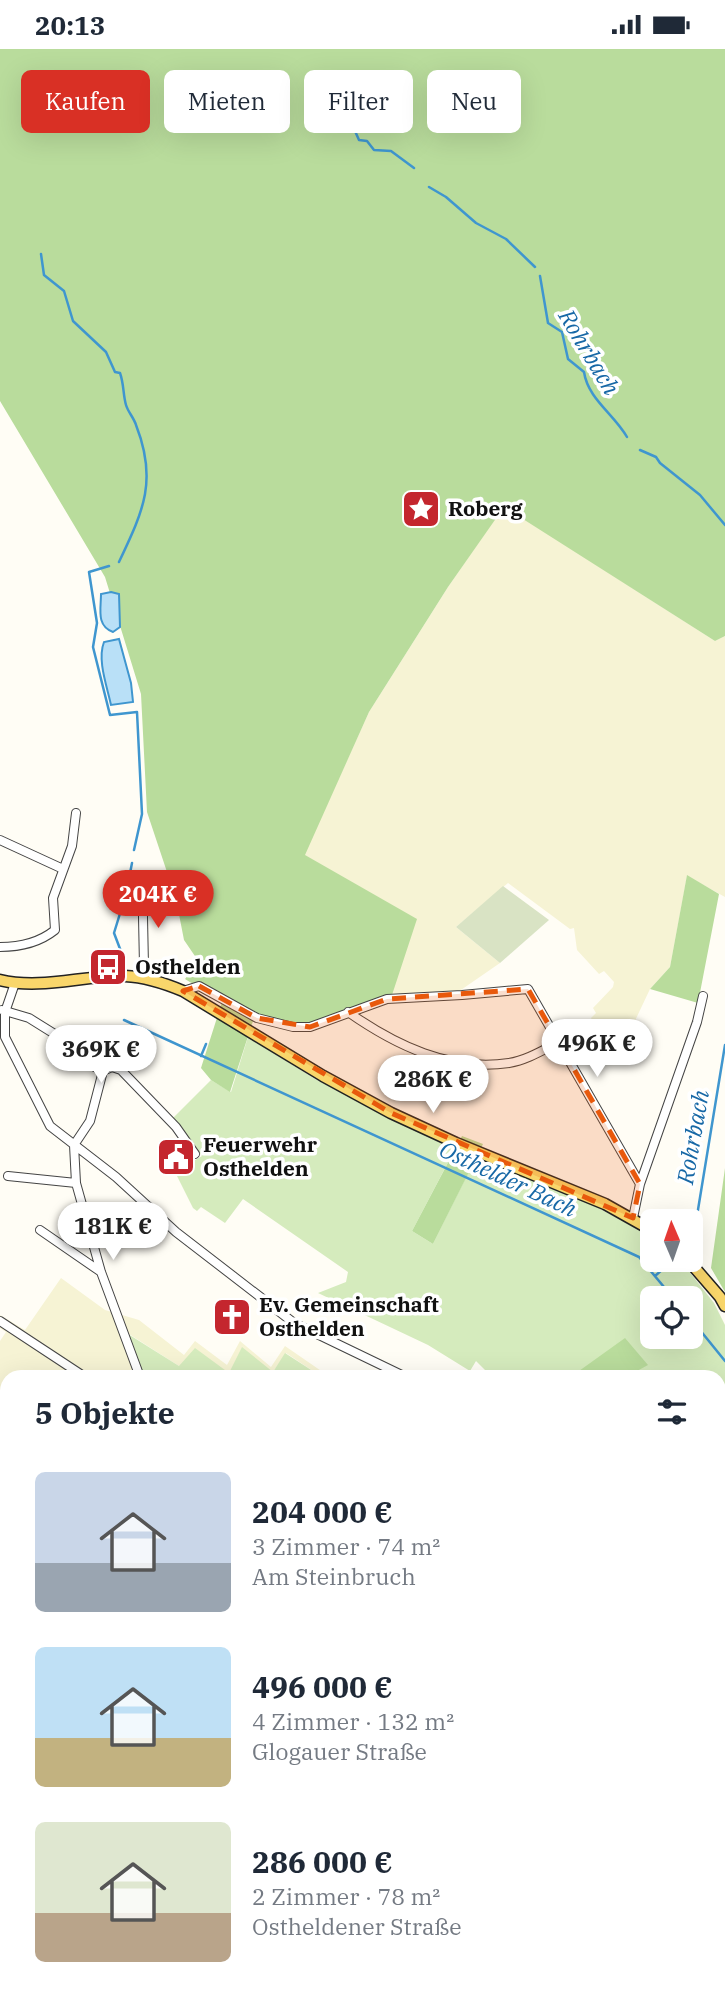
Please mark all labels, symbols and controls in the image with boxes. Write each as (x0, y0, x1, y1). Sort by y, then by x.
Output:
text: 20:13 (35, 8, 105, 42)
chip: Kaufen (21, 70, 150, 133)
chip: Mieten (164, 70, 290, 133)
chip: Filter (304, 70, 413, 133)
chip: Neu (427, 70, 521, 133)
water label: Rohrbach (552, 302, 627, 400)
place icon: Roberg (400, 488, 442, 530)
place label: Roberg (448, 494, 524, 522)
pin: 204K € (101, 871, 215, 930)
text: 204K € (119, 878, 197, 908)
bus stop icon: Osthelden (87, 946, 129, 988)
place label: Osthelden (135, 952, 241, 980)
pin: 496K € (540, 1019, 654, 1079)
pin: 369K € (44, 1025, 158, 1085)
text: 496K € (558, 1027, 636, 1057)
text: 369K € (62, 1033, 140, 1063)
pin: 286K € (376, 1055, 490, 1115)
text: 286K € (394, 1063, 472, 1093)
water label: Rohrbach (669, 1087, 715, 1187)
place label: Feuerwehr Osthelden (203, 1130, 318, 1182)
water label: Osthelder Bach (435, 1133, 582, 1223)
public building icon: Feuerwehr Osthelden (155, 1136, 197, 1178)
pin: 181K € (56, 1203, 170, 1262)
north arrow (640, 1209, 704, 1272)
map controls (640, 1209, 703, 1349)
text: 181K € (74, 1210, 152, 1240)
button: locate (640, 1286, 703, 1349)
place label: Ev. Gemeinschaft Osthelden (259, 1290, 439, 1342)
church icon: Ev. Gemeinschaft Osthelden (211, 1296, 253, 1338)
text: 5 Objekte (35, 1393, 175, 1432)
icon: filters (653, 1393, 691, 1431)
text: 204 000 € (252, 1492, 393, 1531)
icon: home (91, 1500, 175, 1584)
text: 3 Zimmer · 74 m² (252, 1531, 440, 1561)
text: Am Steinbruch (252, 1561, 416, 1591)
text: 496 000 € (252, 1667, 393, 1706)
icon: home (91, 1675, 175, 1759)
text: 4 Zimmer · 132 m² (252, 1706, 454, 1736)
text: Glogauer Straße (252, 1736, 427, 1766)
text: 286 000 € (252, 1842, 393, 1881)
icon: home (91, 1850, 175, 1934)
text: 2 Zimmer · 78 m² (252, 1881, 440, 1911)
text: Ostheldener Straße (252, 1911, 462, 1941)

